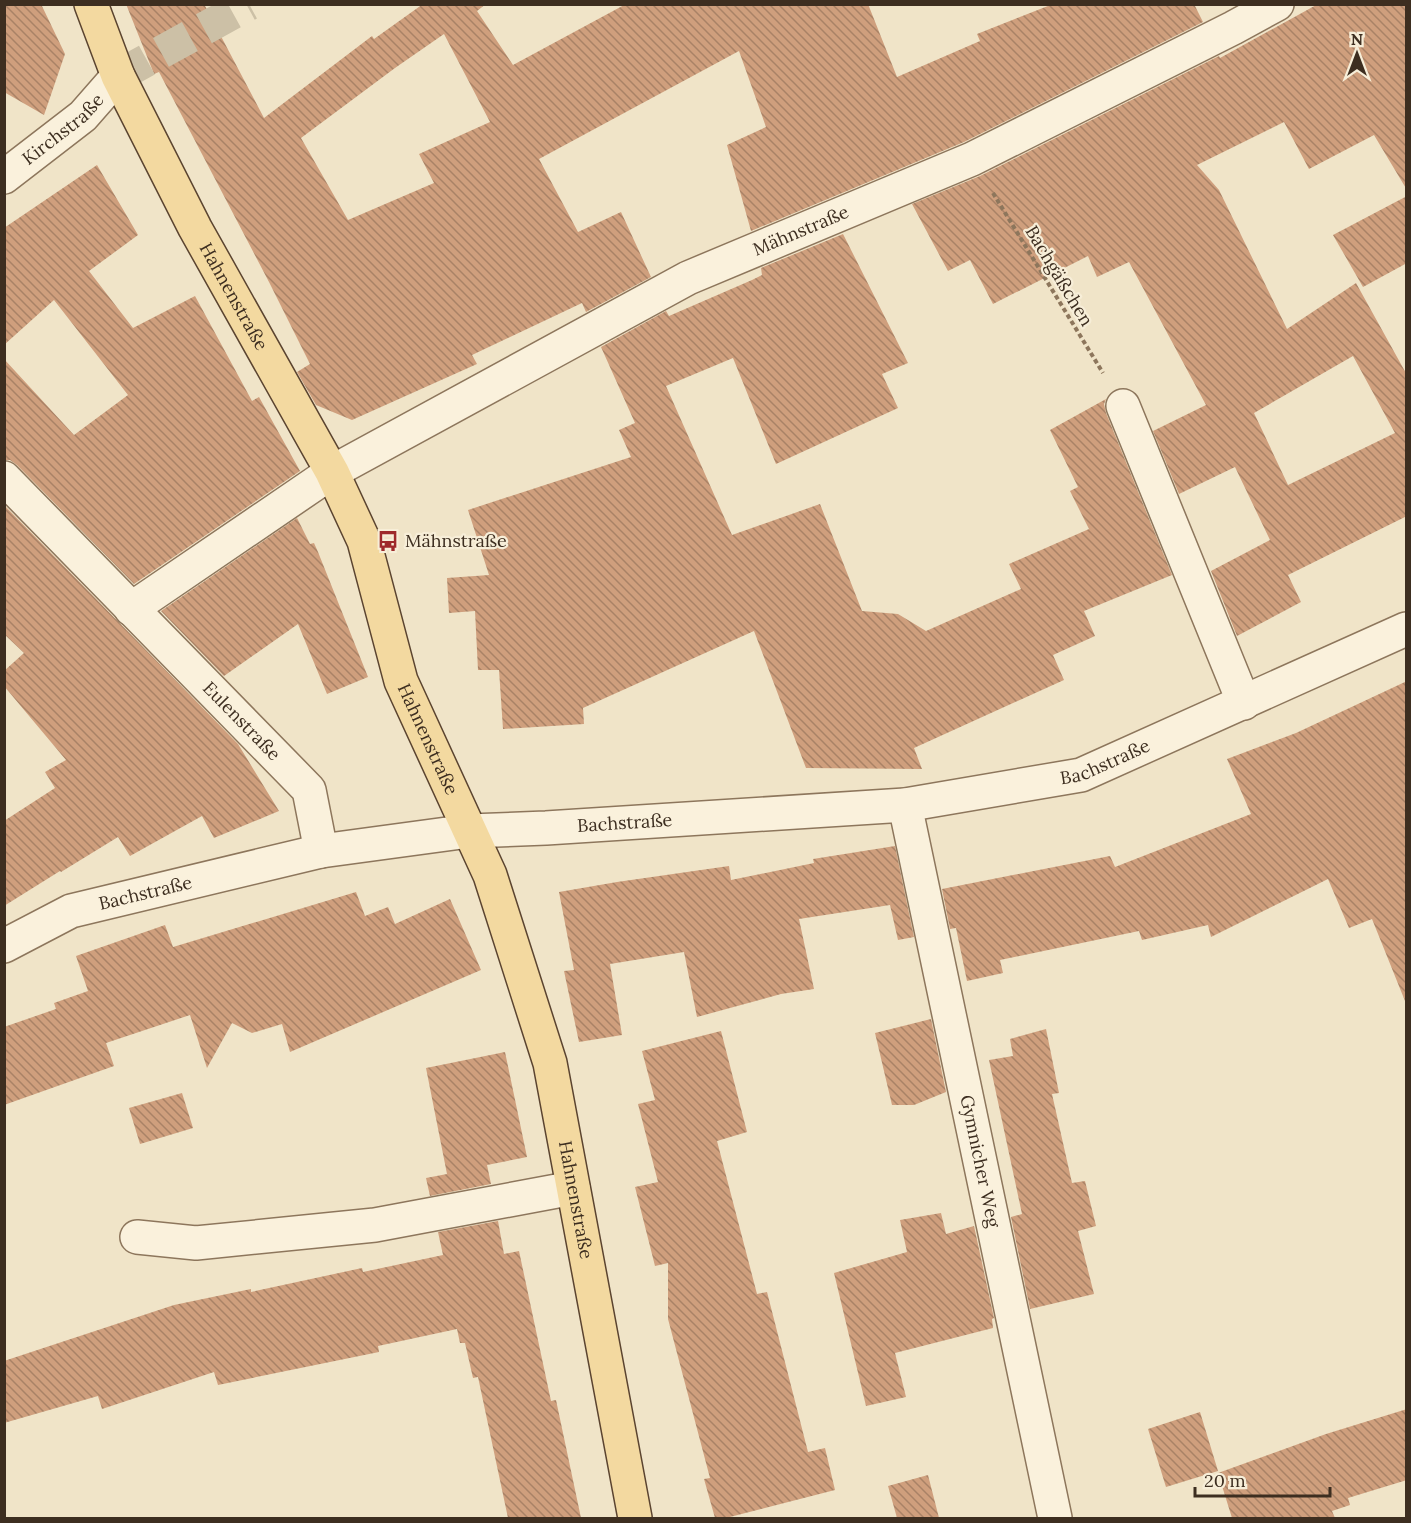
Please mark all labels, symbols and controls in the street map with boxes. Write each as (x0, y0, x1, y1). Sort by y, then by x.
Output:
north arrow (1327, 24, 1387, 84)
text: N (1351, 29, 1363, 49)
street label: Kirchstraße (17, 88, 109, 170)
street label: Mähnstraße (749, 200, 852, 261)
street label: Bachgäßchen (1020, 221, 1099, 330)
street label: Hahnenstraße (195, 238, 273, 355)
bus stop icon: Mähnstraße (376, 529, 400, 553)
place label: Mähnstraße (405, 529, 507, 552)
street label: Eulenstraße (198, 676, 286, 765)
street label: Hahnenstraße (393, 680, 464, 798)
street label: Bachstraße (1058, 734, 1153, 789)
street label: Bachstraße (576, 808, 673, 837)
street label: Bachstraße (96, 870, 194, 915)
street label: Gymnicher Weg (955, 1093, 1006, 1231)
street label: Hahnenstraße (554, 1139, 598, 1261)
scale bar (1195, 1460, 1330, 1498)
text: 20 m (1204, 1469, 1246, 1492)

